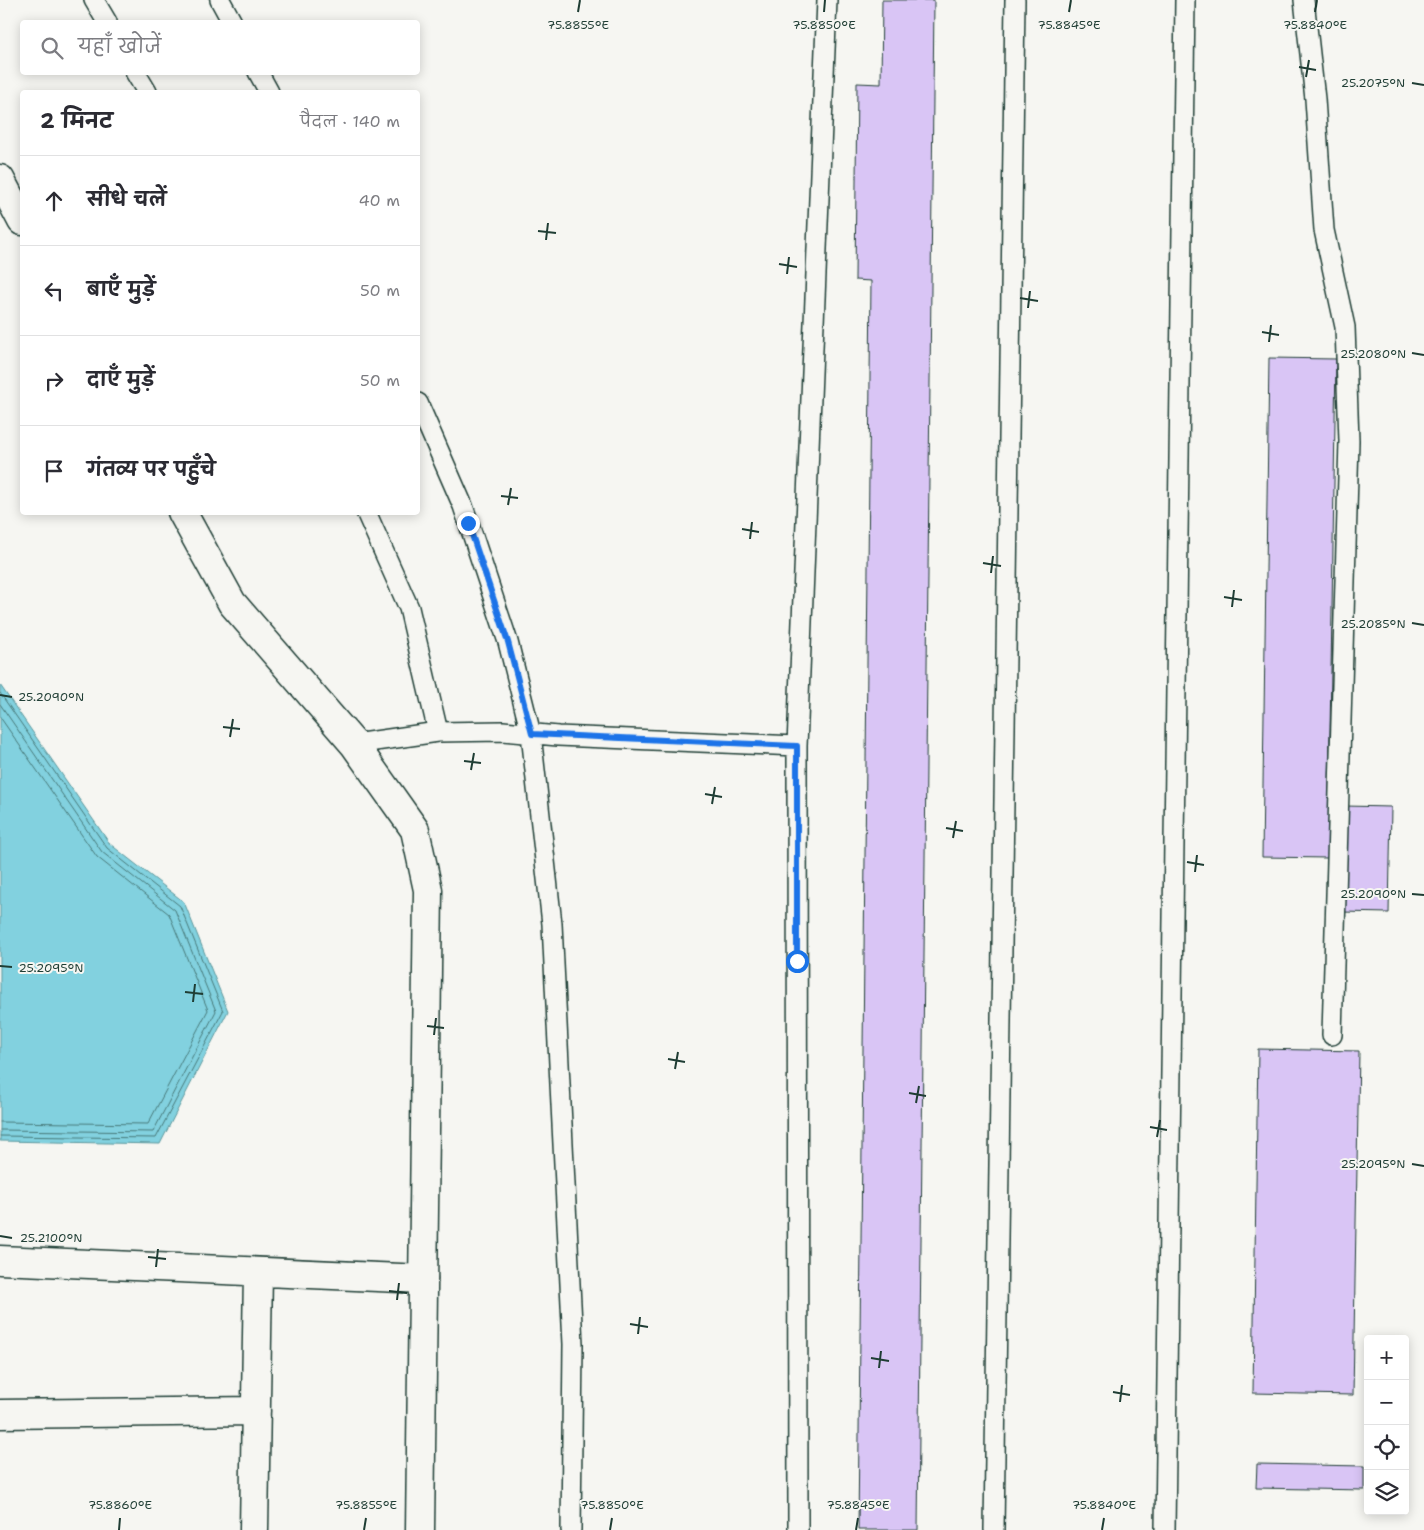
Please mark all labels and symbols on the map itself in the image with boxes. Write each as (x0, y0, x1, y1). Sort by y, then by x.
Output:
text: 75.8855°E (547, 17, 609, 33)
text: 75.8850°E (792, 17, 856, 33)
text: 75.8845°E (1038, 17, 1100, 33)
text: 75.8840°E (1283, 17, 1347, 33)
text: 25.2075°N (1341, 75, 1405, 91)
text: 25.2080°N (1340, 346, 1406, 362)
route end (457, 512, 480, 535)
text: 25.2085°N (1340, 616, 1406, 632)
text: 25.2090°N (18, 689, 84, 705)
text: 25.2090°N (1340, 886, 1406, 902)
route start (786, 950, 809, 973)
text: 25.2095°N (18, 960, 84, 976)
text: 25.2095°N (1340, 1156, 1406, 1172)
text: 25.2100°N (20, 1230, 82, 1246)
text: 75.8860°E (88, 1497, 152, 1513)
text: 75.8855°E (335, 1497, 397, 1513)
text: 75.8850°E (580, 1497, 644, 1513)
text: 75.8845°E (827, 1497, 889, 1513)
text: 75.8840°E (1072, 1497, 1136, 1513)

